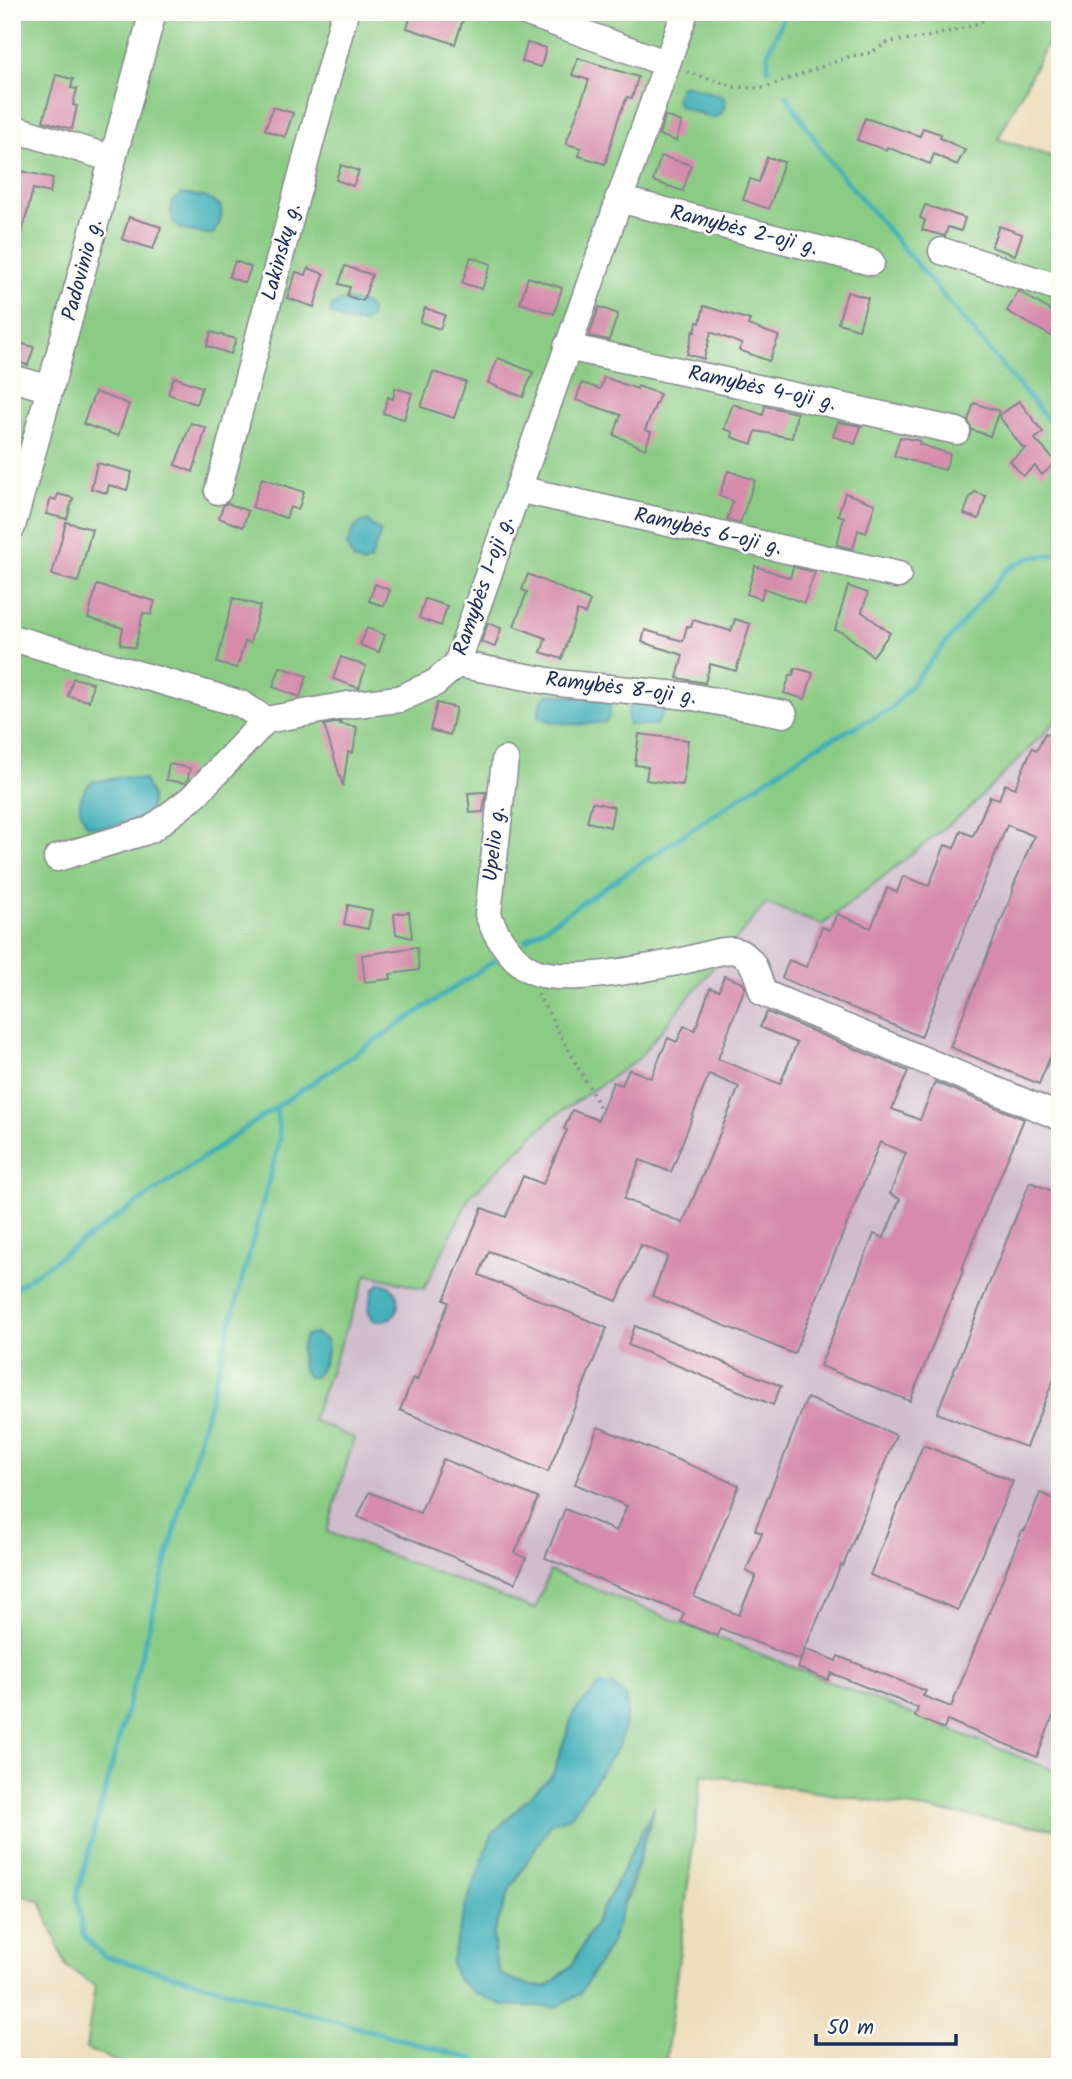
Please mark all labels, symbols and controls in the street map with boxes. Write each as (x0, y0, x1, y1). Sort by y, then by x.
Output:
street label: Ramybės 2-oji g. (667, 197, 821, 265)
street label: Lakinskų g. (253, 200, 311, 304)
street label: Padovinio g. (54, 215, 112, 325)
street label: Ramybės 4-oji g. (685, 357, 839, 421)
street label: Ramybės 6-oji g. (631, 499, 785, 565)
street label: Ramybės 1-oji g. (445, 512, 523, 660)
street label: Ramybės 8-oji g. (544, 663, 698, 715)
street label: Upelio g. (475, 805, 515, 883)
scale bar (816, 2002, 956, 2046)
text: 50 m (827, 2012, 874, 2045)

